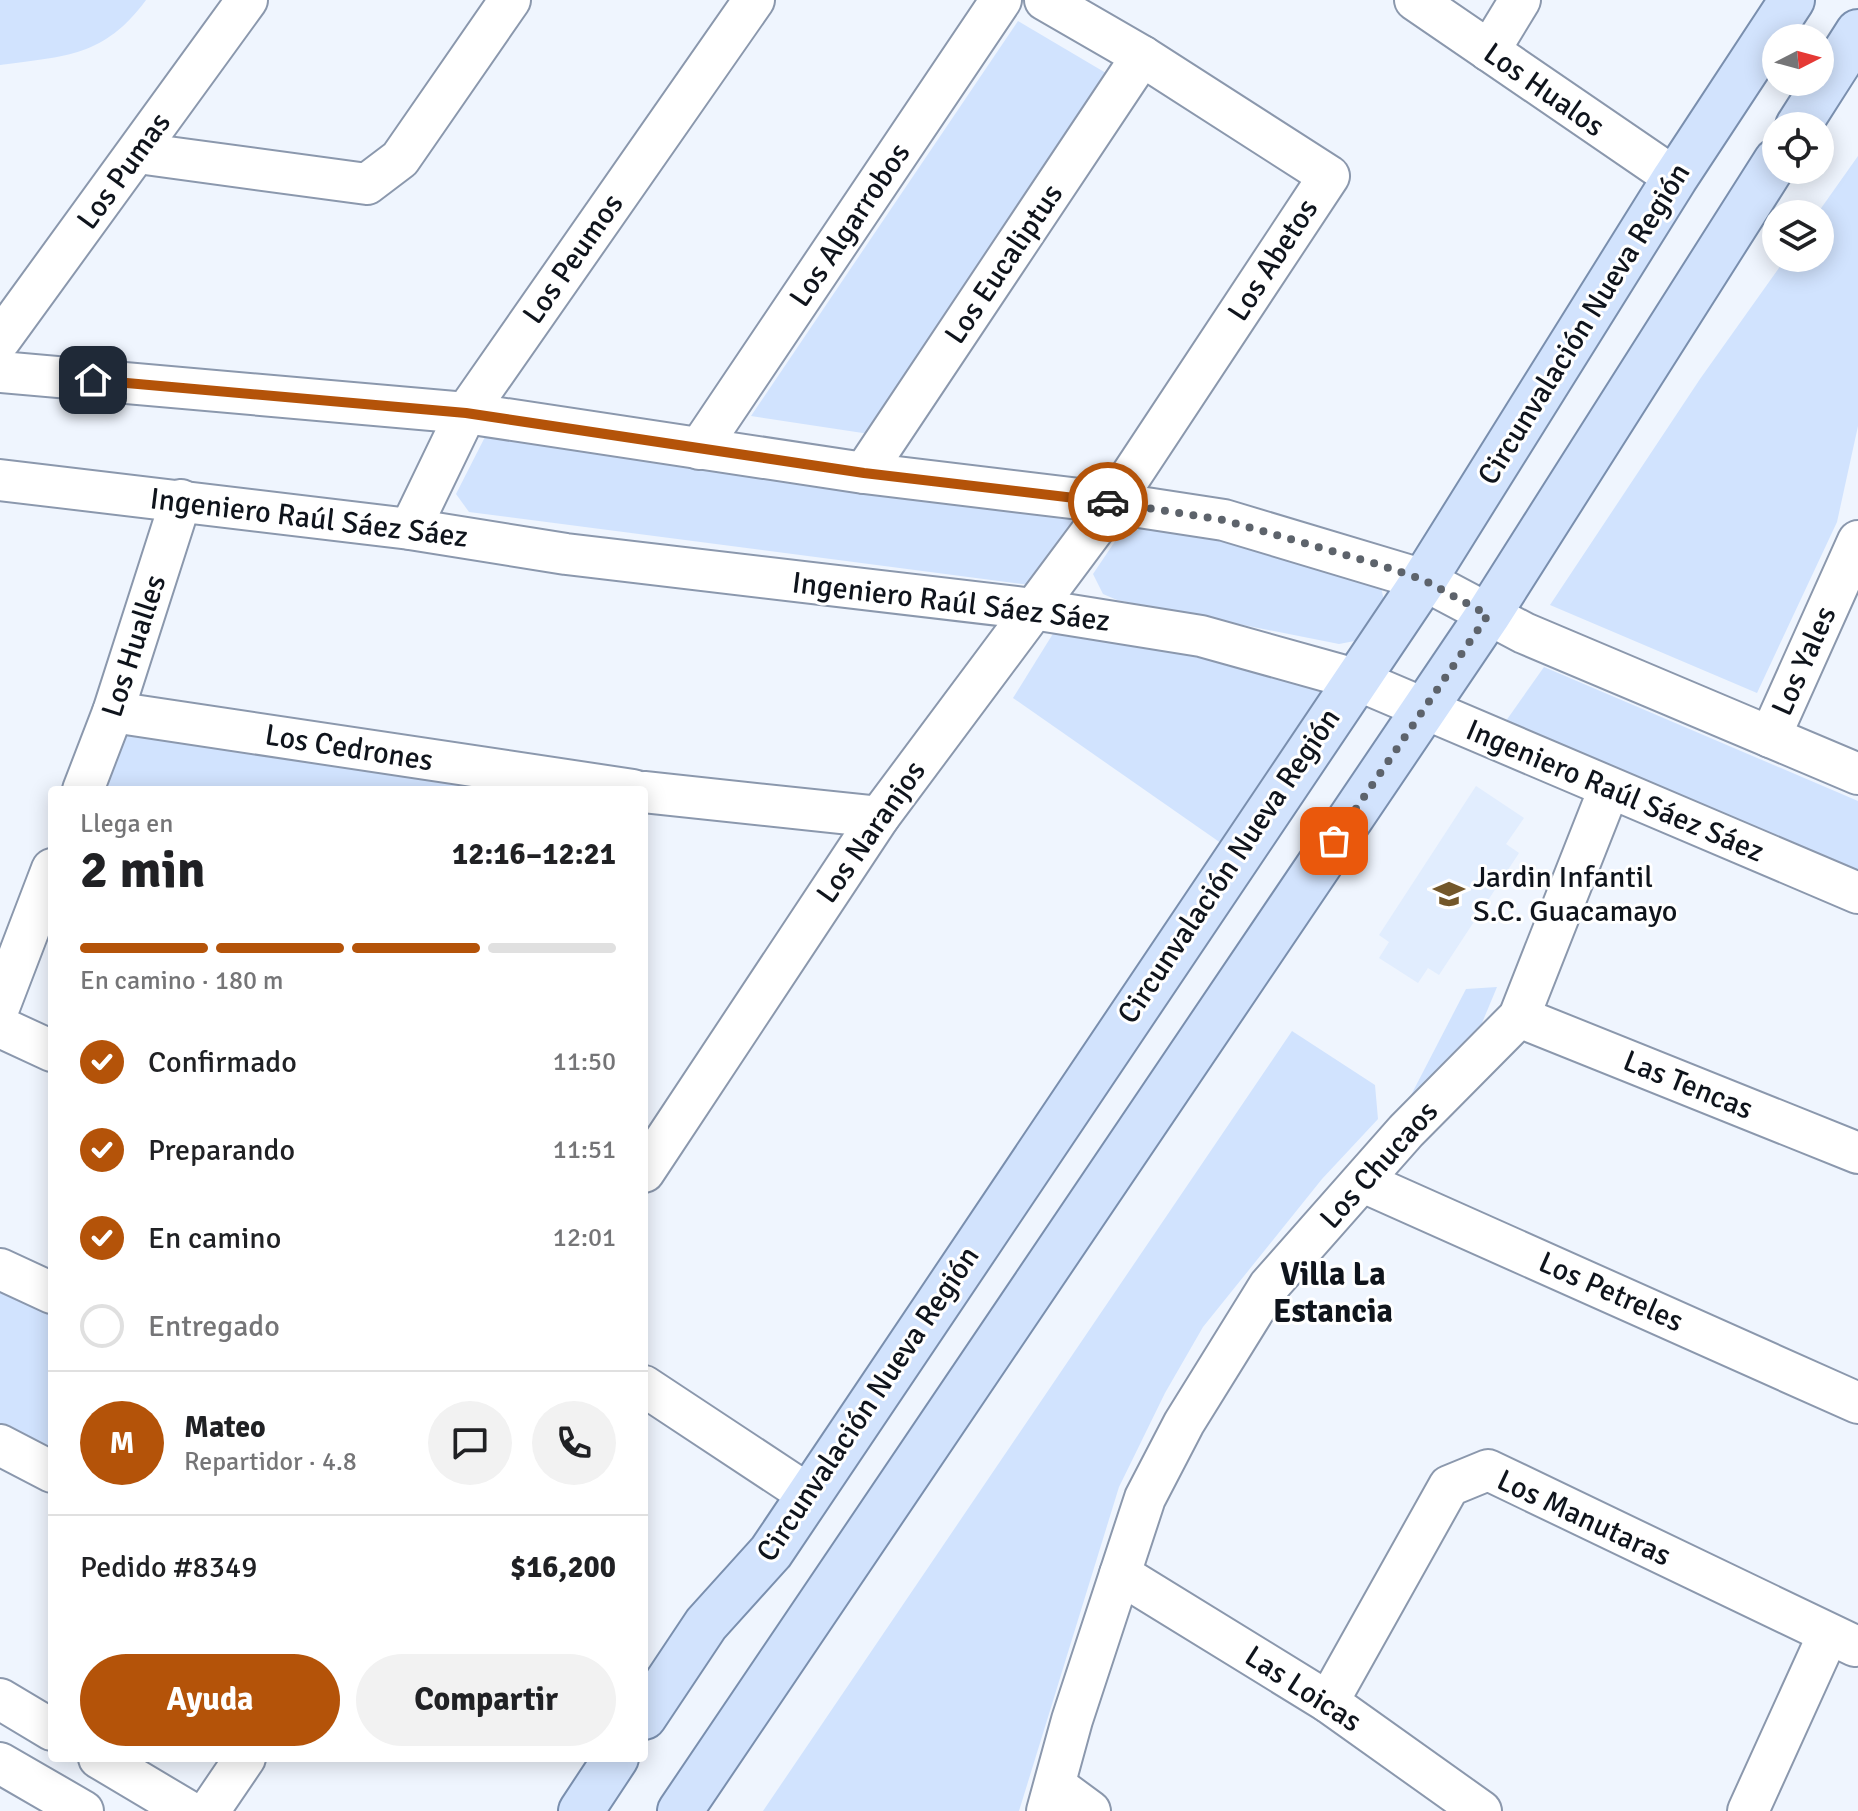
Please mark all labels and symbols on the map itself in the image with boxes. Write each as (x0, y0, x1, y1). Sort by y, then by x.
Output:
north arrow (1762, 24, 1834, 96)
street label: Los Hualos (1476, 35, 1612, 145)
street label: Los Pumas (69, 105, 179, 237)
street label: Los Algarrobos (782, 136, 918, 314)
street label: Circunvalación Nueva Región (1470, 156, 1698, 492)
street label: Los Eucaliptus (937, 177, 1071, 351)
street label: Los Peumos (515, 187, 631, 331)
street label: Los Abetos (1220, 192, 1326, 328)
pin (59, 346, 127, 414)
courier (1068, 462, 1148, 542)
street label: Ingeniero Raúl Sáez Sáez (148, 480, 470, 556)
street label: Ingeniero Raúl Sáez Sáez (790, 564, 1112, 640)
street label: Los Hualles (94, 570, 174, 722)
street label: Los Yales (1764, 601, 1844, 721)
street label: Circunvalación Nueva Región (1110, 701, 1348, 1031)
street label: Ingeniero Raúl Sáez Sáez (1461, 711, 1769, 871)
street label: Los Cedrones (262, 716, 436, 780)
street label: Los Naranjos (808, 754, 934, 910)
pin (1300, 807, 1368, 875)
place label: Jardin Infantil S.C. Guacamayo (1473, 859, 1677, 930)
school or university icon: Jardin Infantil S.C. Guacamayo (1432, 877, 1466, 911)
street label: Las Tencas (1618, 1042, 1758, 1128)
street label: Los Chucaos (1312, 1094, 1446, 1236)
street label: Circunvalación Nueva Región (749, 1239, 987, 1569)
street label: Los Petreles (1533, 1244, 1689, 1340)
district label: Villa La Estancia (1273, 1255, 1393, 1331)
street label: Los Manutaras (1491, 1462, 1677, 1574)
street label: Las Loicas (1238, 1638, 1368, 1740)

